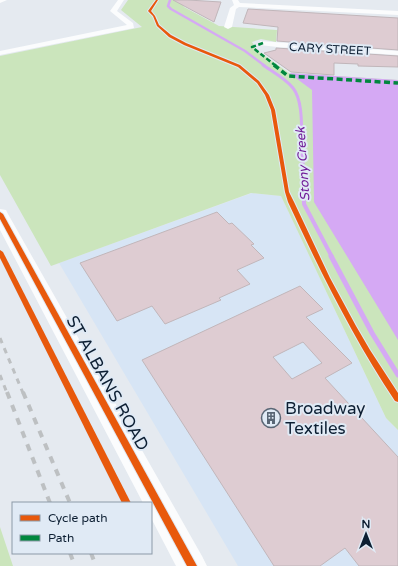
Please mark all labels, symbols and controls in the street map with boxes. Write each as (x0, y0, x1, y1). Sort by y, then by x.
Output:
street label: CARY STREET (289, 40, 372, 58)
water label: Stony Creek (292, 125, 314, 201)
street label: ST ALBANS ROAD (62, 312, 153, 454)
place label: Broadway Textiles (285, 398, 365, 439)
building icon: Broadway Textiles (260, 407, 282, 429)
legend (12, 502, 152, 554)
text: Cycle path (48, 511, 107, 525)
north arrow (346, 514, 386, 554)
text: N (362, 518, 370, 531)
text: Path (48, 531, 74, 545)

